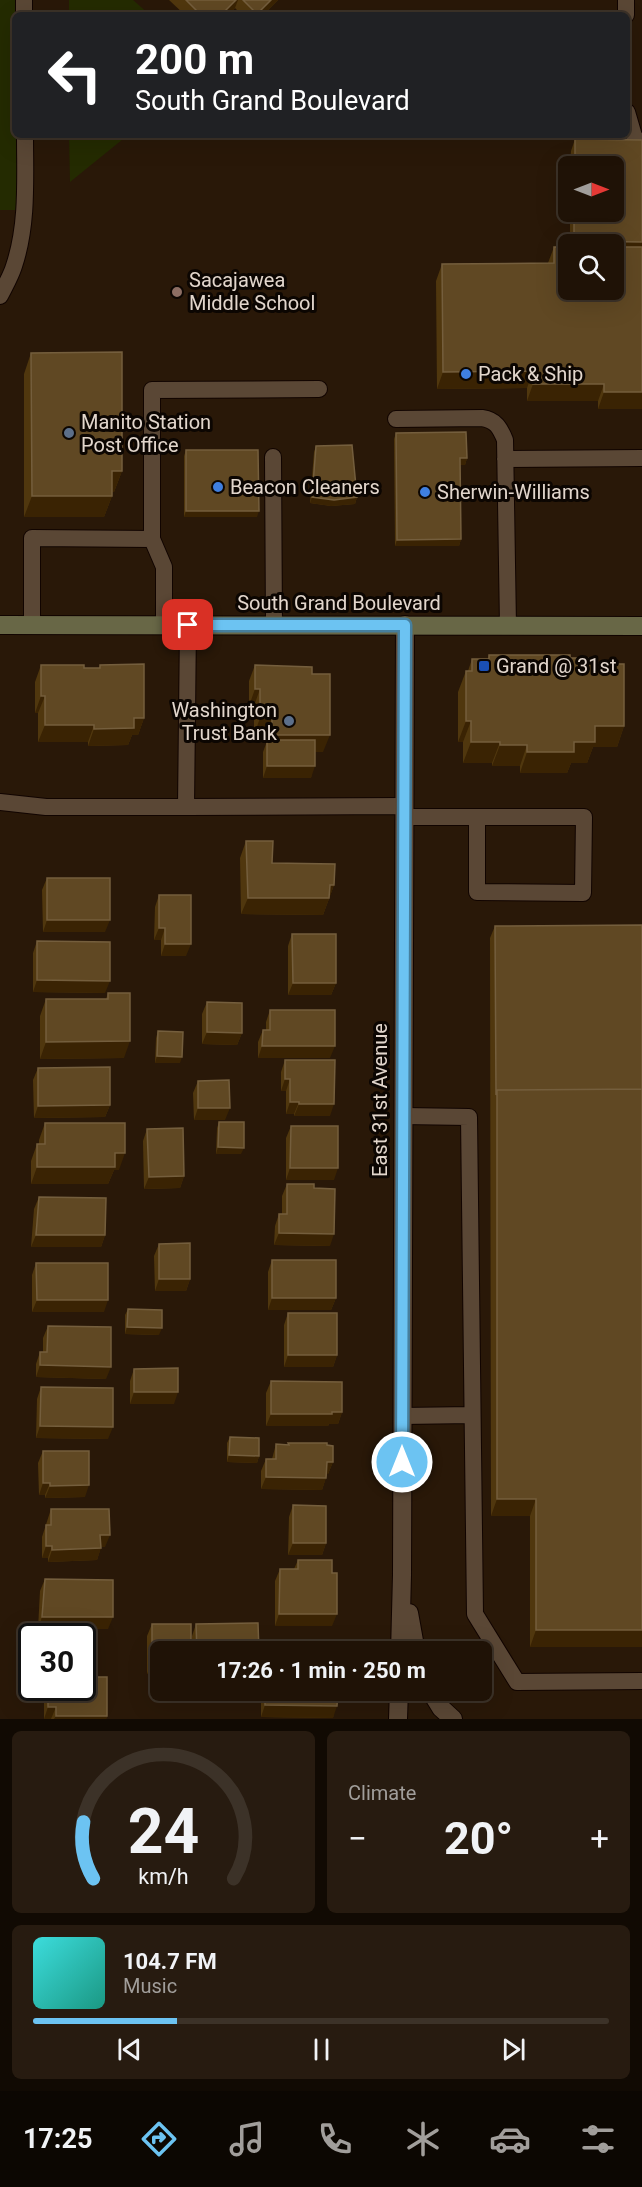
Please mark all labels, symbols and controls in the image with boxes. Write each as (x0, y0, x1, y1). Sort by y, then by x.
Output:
text: 200 m (135, 35, 254, 84)
icon: left (36, 36, 114, 114)
text: South Grand Boulevard (135, 85, 410, 117)
north arrow (558, 156, 624, 222)
map controls (558, 156, 624, 300)
button: search (558, 234, 624, 300)
place label: Sacajawea Middle School (189, 268, 315, 315)
marker: Sacajawea Middle School (170, 285, 184, 299)
place label: Pack & Ship (478, 362, 583, 386)
marker: Pack & Ship (459, 367, 473, 381)
place label: Manito Station Post Office (81, 410, 211, 457)
marker: Manito Station Post Office (62, 426, 76, 440)
place label: Beacon Cleaners (230, 475, 380, 499)
marker: Beacon Cleaners (211, 480, 225, 494)
place label: Sherwin-Williams (437, 480, 590, 504)
marker: Sherwin-Williams (418, 485, 432, 499)
street label: South Grand Boulevard (237, 591, 441, 615)
pin (162, 599, 213, 650)
icon: arrive (171, 608, 204, 641)
place label: Grand @ 31st (496, 654, 616, 678)
marker: Grand @ 31st (477, 659, 491, 673)
place label: Washington Trust Bank (171, 698, 278, 745)
marker: Washington Trust Bank (282, 714, 296, 728)
street label: East 31st Avenue (368, 1023, 392, 1177)
position arrow (370, 1430, 434, 1494)
speed limit sign: 30 (18, 1623, 96, 1701)
text: 17:26 · 1 min · 250 m (216, 1658, 426, 1683)
text: Climate (348, 1781, 416, 1805)
text: 24 (128, 1795, 199, 1868)
text: 20° (444, 1812, 513, 1865)
text: − (348, 1819, 367, 1858)
text: + (590, 1819, 609, 1858)
text: km/h (138, 1864, 189, 1889)
text: 104.7 FM (123, 1949, 217, 1974)
text: Music (123, 1974, 177, 1998)
icon: previous (113, 2033, 146, 2066)
icon: pause (305, 2033, 338, 2066)
icon: next (497, 2033, 530, 2066)
icon: directions (138, 2118, 180, 2160)
icon: music (226, 2118, 268, 2160)
icon: phone (314, 2118, 356, 2160)
icon: climate (402, 2118, 444, 2160)
icon: car (489, 2118, 531, 2160)
icon: filters (577, 2118, 619, 2160)
text: 17:25 (23, 2123, 92, 2155)

